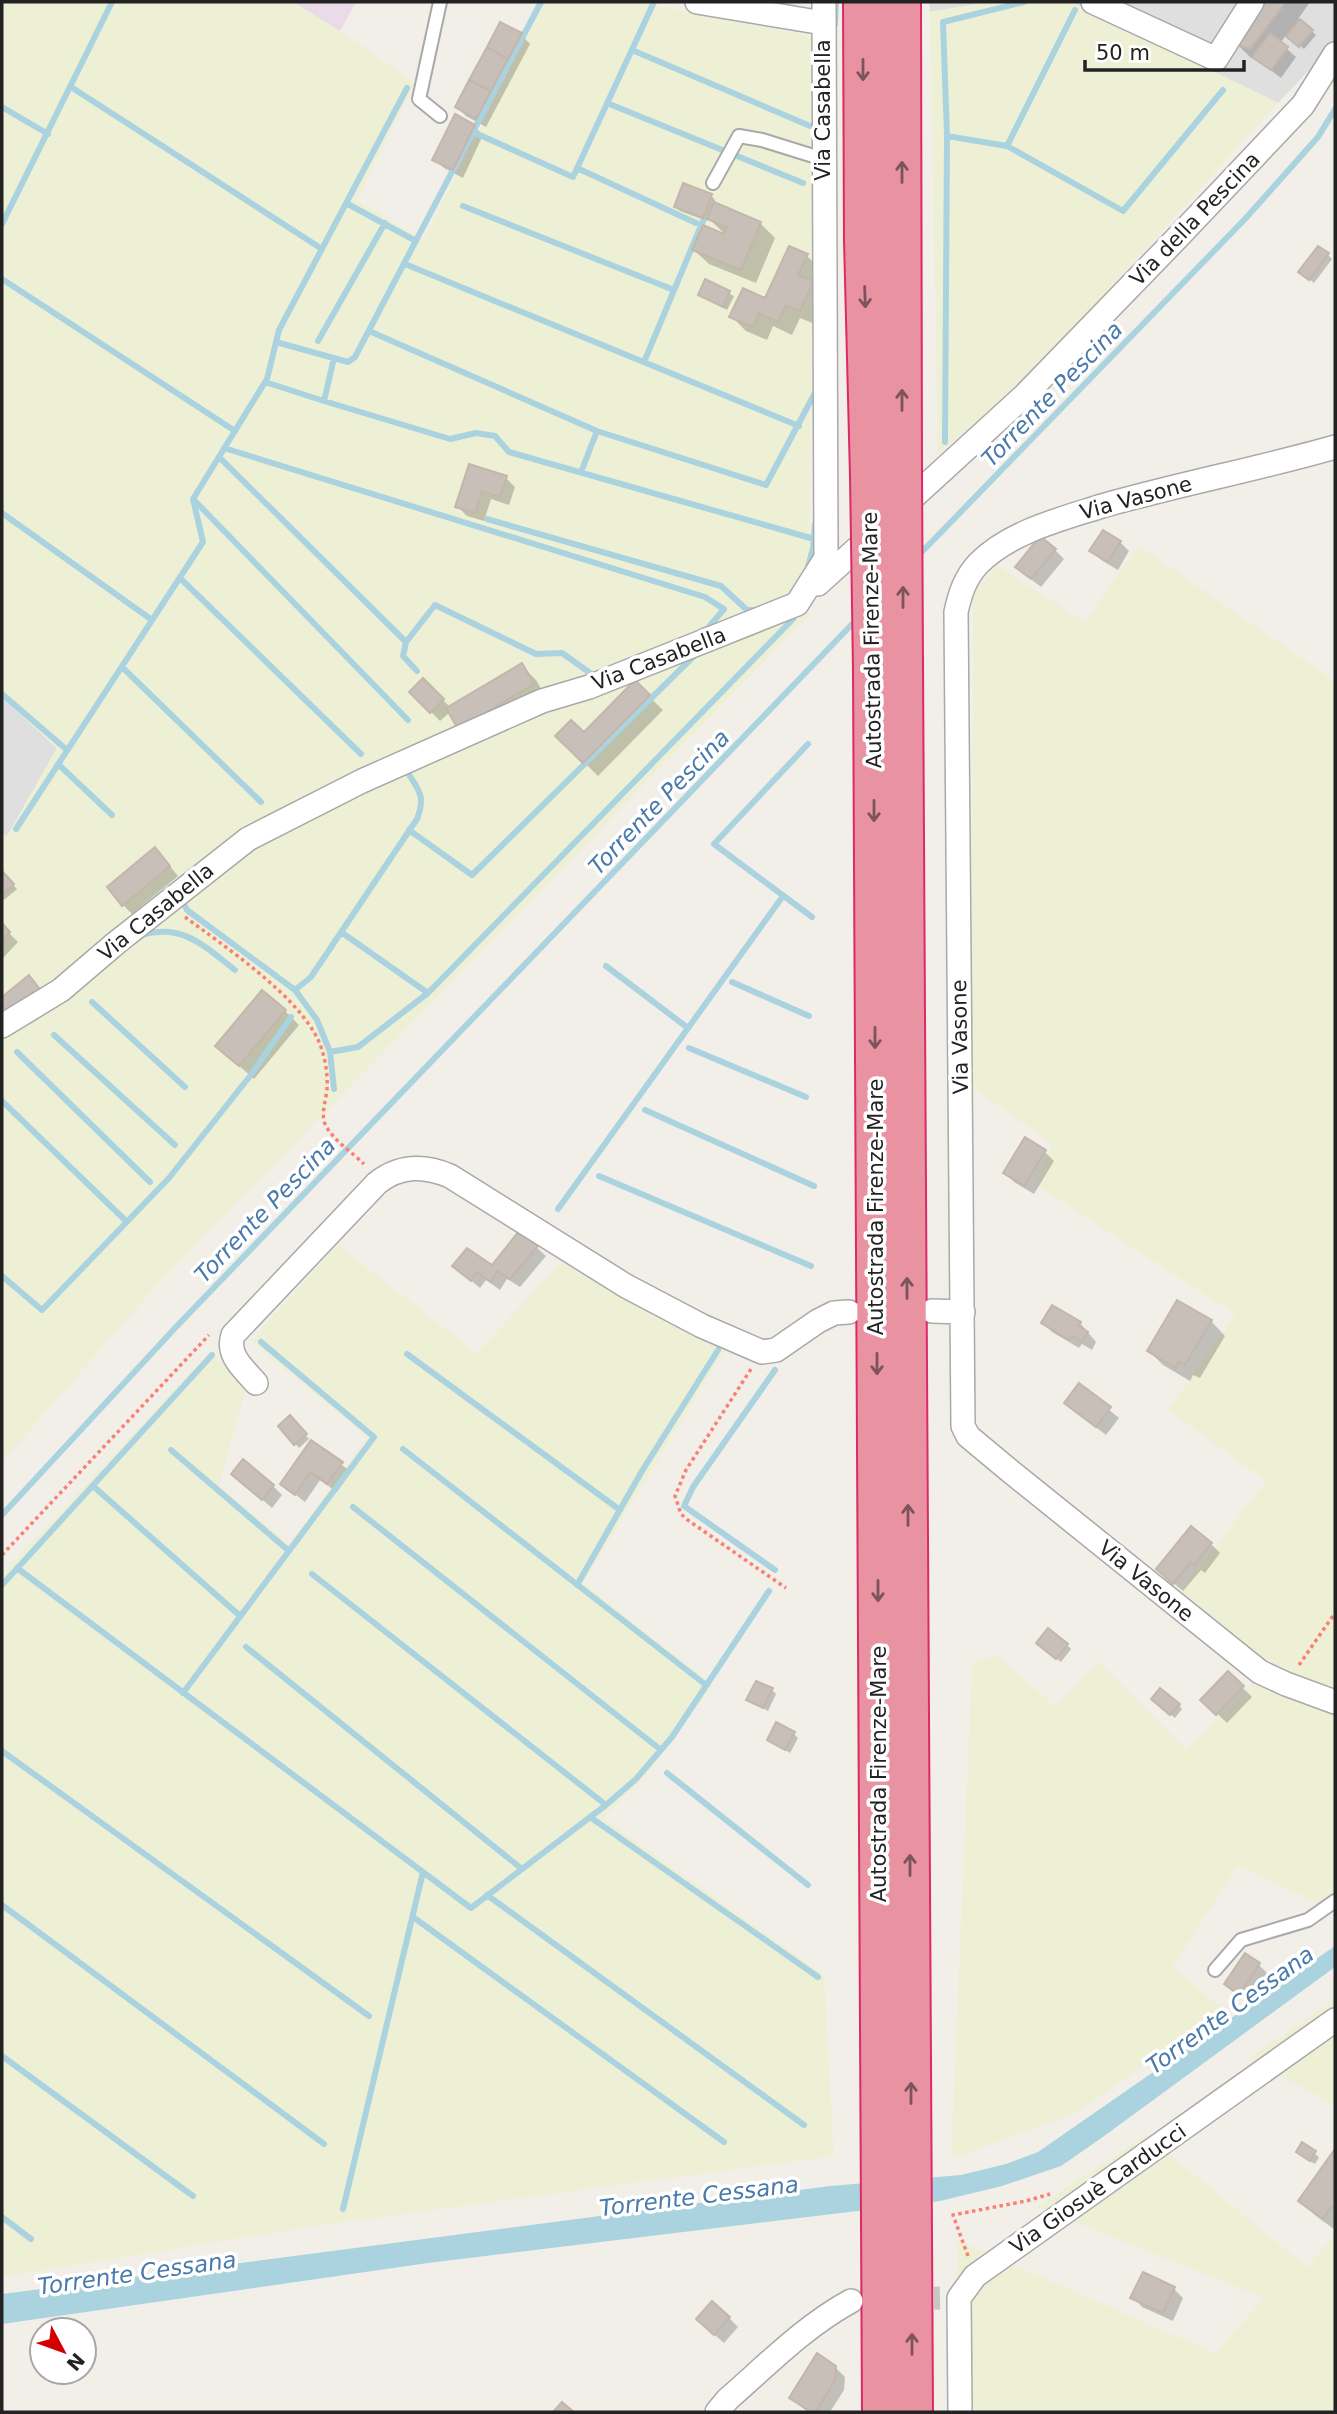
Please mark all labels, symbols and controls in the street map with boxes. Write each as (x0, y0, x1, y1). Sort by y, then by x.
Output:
scale bar (1085, 28, 1244, 72)
street label: Via Casabella (811, 39, 835, 181)
text: 50 m (1096, 41, 1150, 65)
one-way arrow (856, 58, 870, 81)
street label: Via della Pescina (1125, 147, 1265, 291)
one-way arrow (895, 161, 909, 184)
one-way arrow (859, 286, 872, 309)
water label: Torrente Pescina (976, 316, 1128, 472)
one-way arrow (895, 388, 909, 411)
street label: Via Vasone (1077, 472, 1195, 524)
street label: Autostrada Firenze-Mare (858, 511, 886, 769)
one-way arrow (896, 586, 910, 609)
street label: Via Casabella (589, 622, 729, 696)
water label: Torrente Pescina (583, 724, 735, 880)
one-way arrow (867, 799, 881, 822)
street label: Via Casabella (93, 858, 219, 966)
street label: Via Vasone (947, 979, 973, 1095)
one-way arrow (868, 1026, 882, 1049)
street label: Autostrada Firenze-Mare (864, 1079, 888, 1335)
water label: Torrente Pescina (189, 1132, 341, 1288)
one-way arrow (900, 1276, 914, 1299)
one-way arrow (870, 1352, 884, 1375)
one-way arrow (901, 1504, 915, 1527)
street label: Via Vasone (1094, 1536, 1198, 1626)
one-way arrow (871, 1579, 885, 1602)
street label: Autostrada Firenze-Mare (867, 1646, 891, 1902)
one-way arrow (903, 1854, 916, 1877)
water label: Torrente Cessana (1141, 1941, 1319, 2079)
one-way arrow (904, 2081, 918, 2104)
street label: Via Giosuè Carducci (1005, 2119, 1191, 2259)
water label: Torrente Cessana (598, 2171, 800, 2221)
water label: Torrente Cessana (36, 2246, 238, 2300)
north arrow (28, 2316, 98, 2386)
one-way arrow (905, 2333, 919, 2356)
text: N (62, 2349, 89, 2375)

